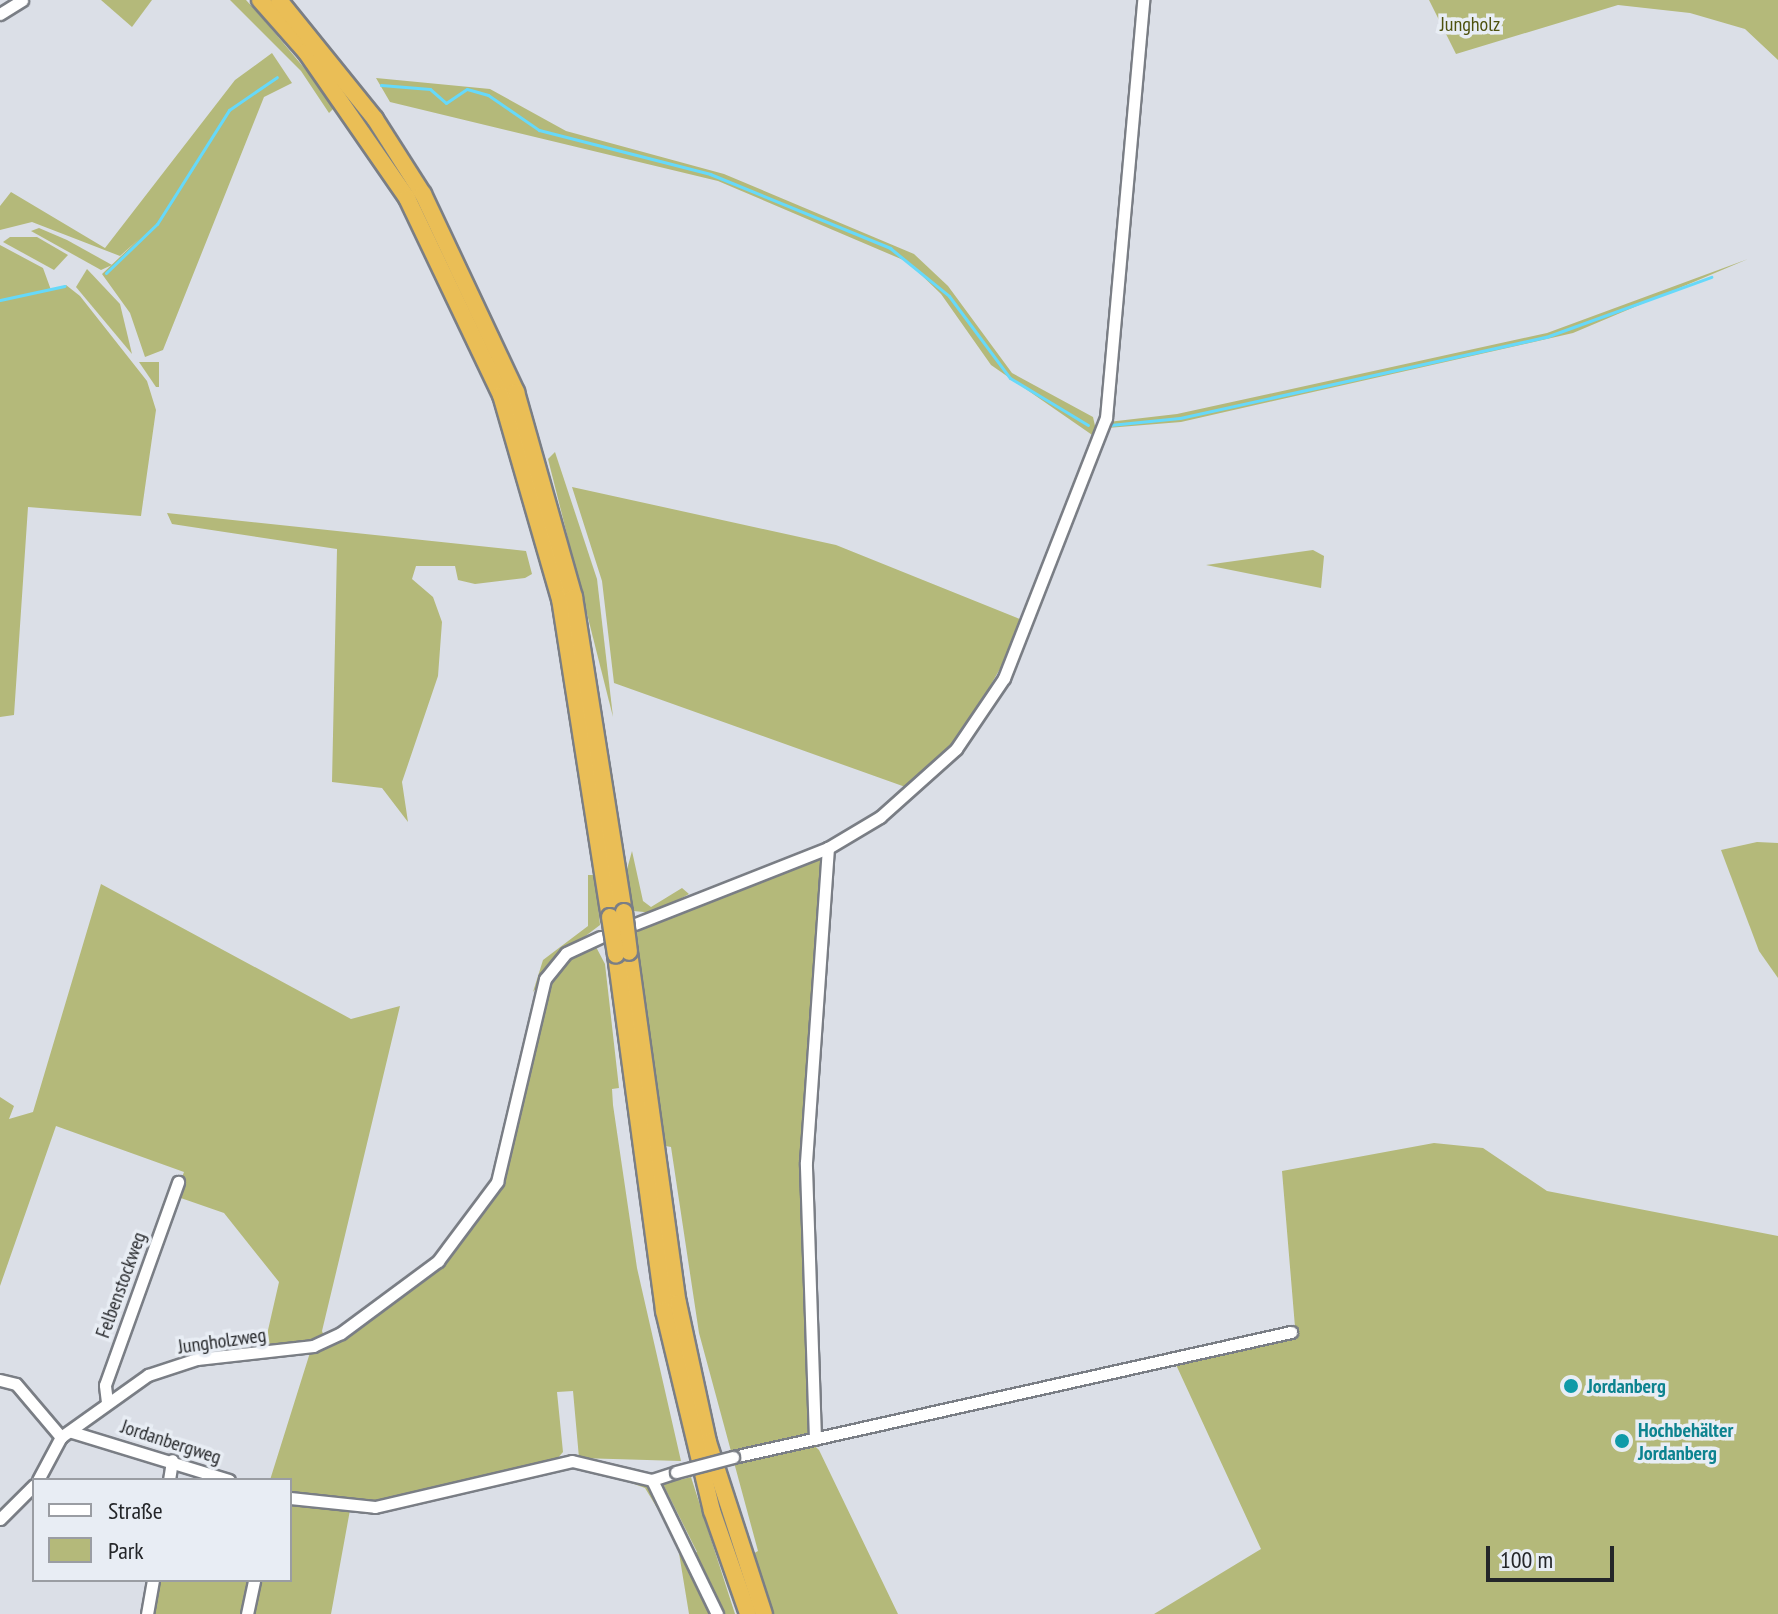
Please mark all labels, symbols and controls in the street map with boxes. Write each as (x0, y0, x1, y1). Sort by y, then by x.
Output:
park label: Jungholz (1440, 12, 1500, 36)
street label: Felbenstockweg (91, 1229, 151, 1341)
street label: Jungholzweg (176, 1323, 268, 1359)
place label: Jordanberg (1587, 1374, 1666, 1398)
marker: Jordanberg (1562, 1377, 1580, 1395)
street label: Jordanbergweg (118, 1415, 224, 1469)
place label: Hochbehälter Jordanberg (1638, 1418, 1733, 1465)
marker: Hochbehälter Jordanberg (1613, 1432, 1631, 1450)
legend (32, 1478, 292, 1582)
text: Straße (108, 1495, 163, 1526)
scale bar (1490, 1530, 1618, 1580)
text: Park (108, 1535, 144, 1566)
text: 100 m (1500, 1544, 1553, 1575)

